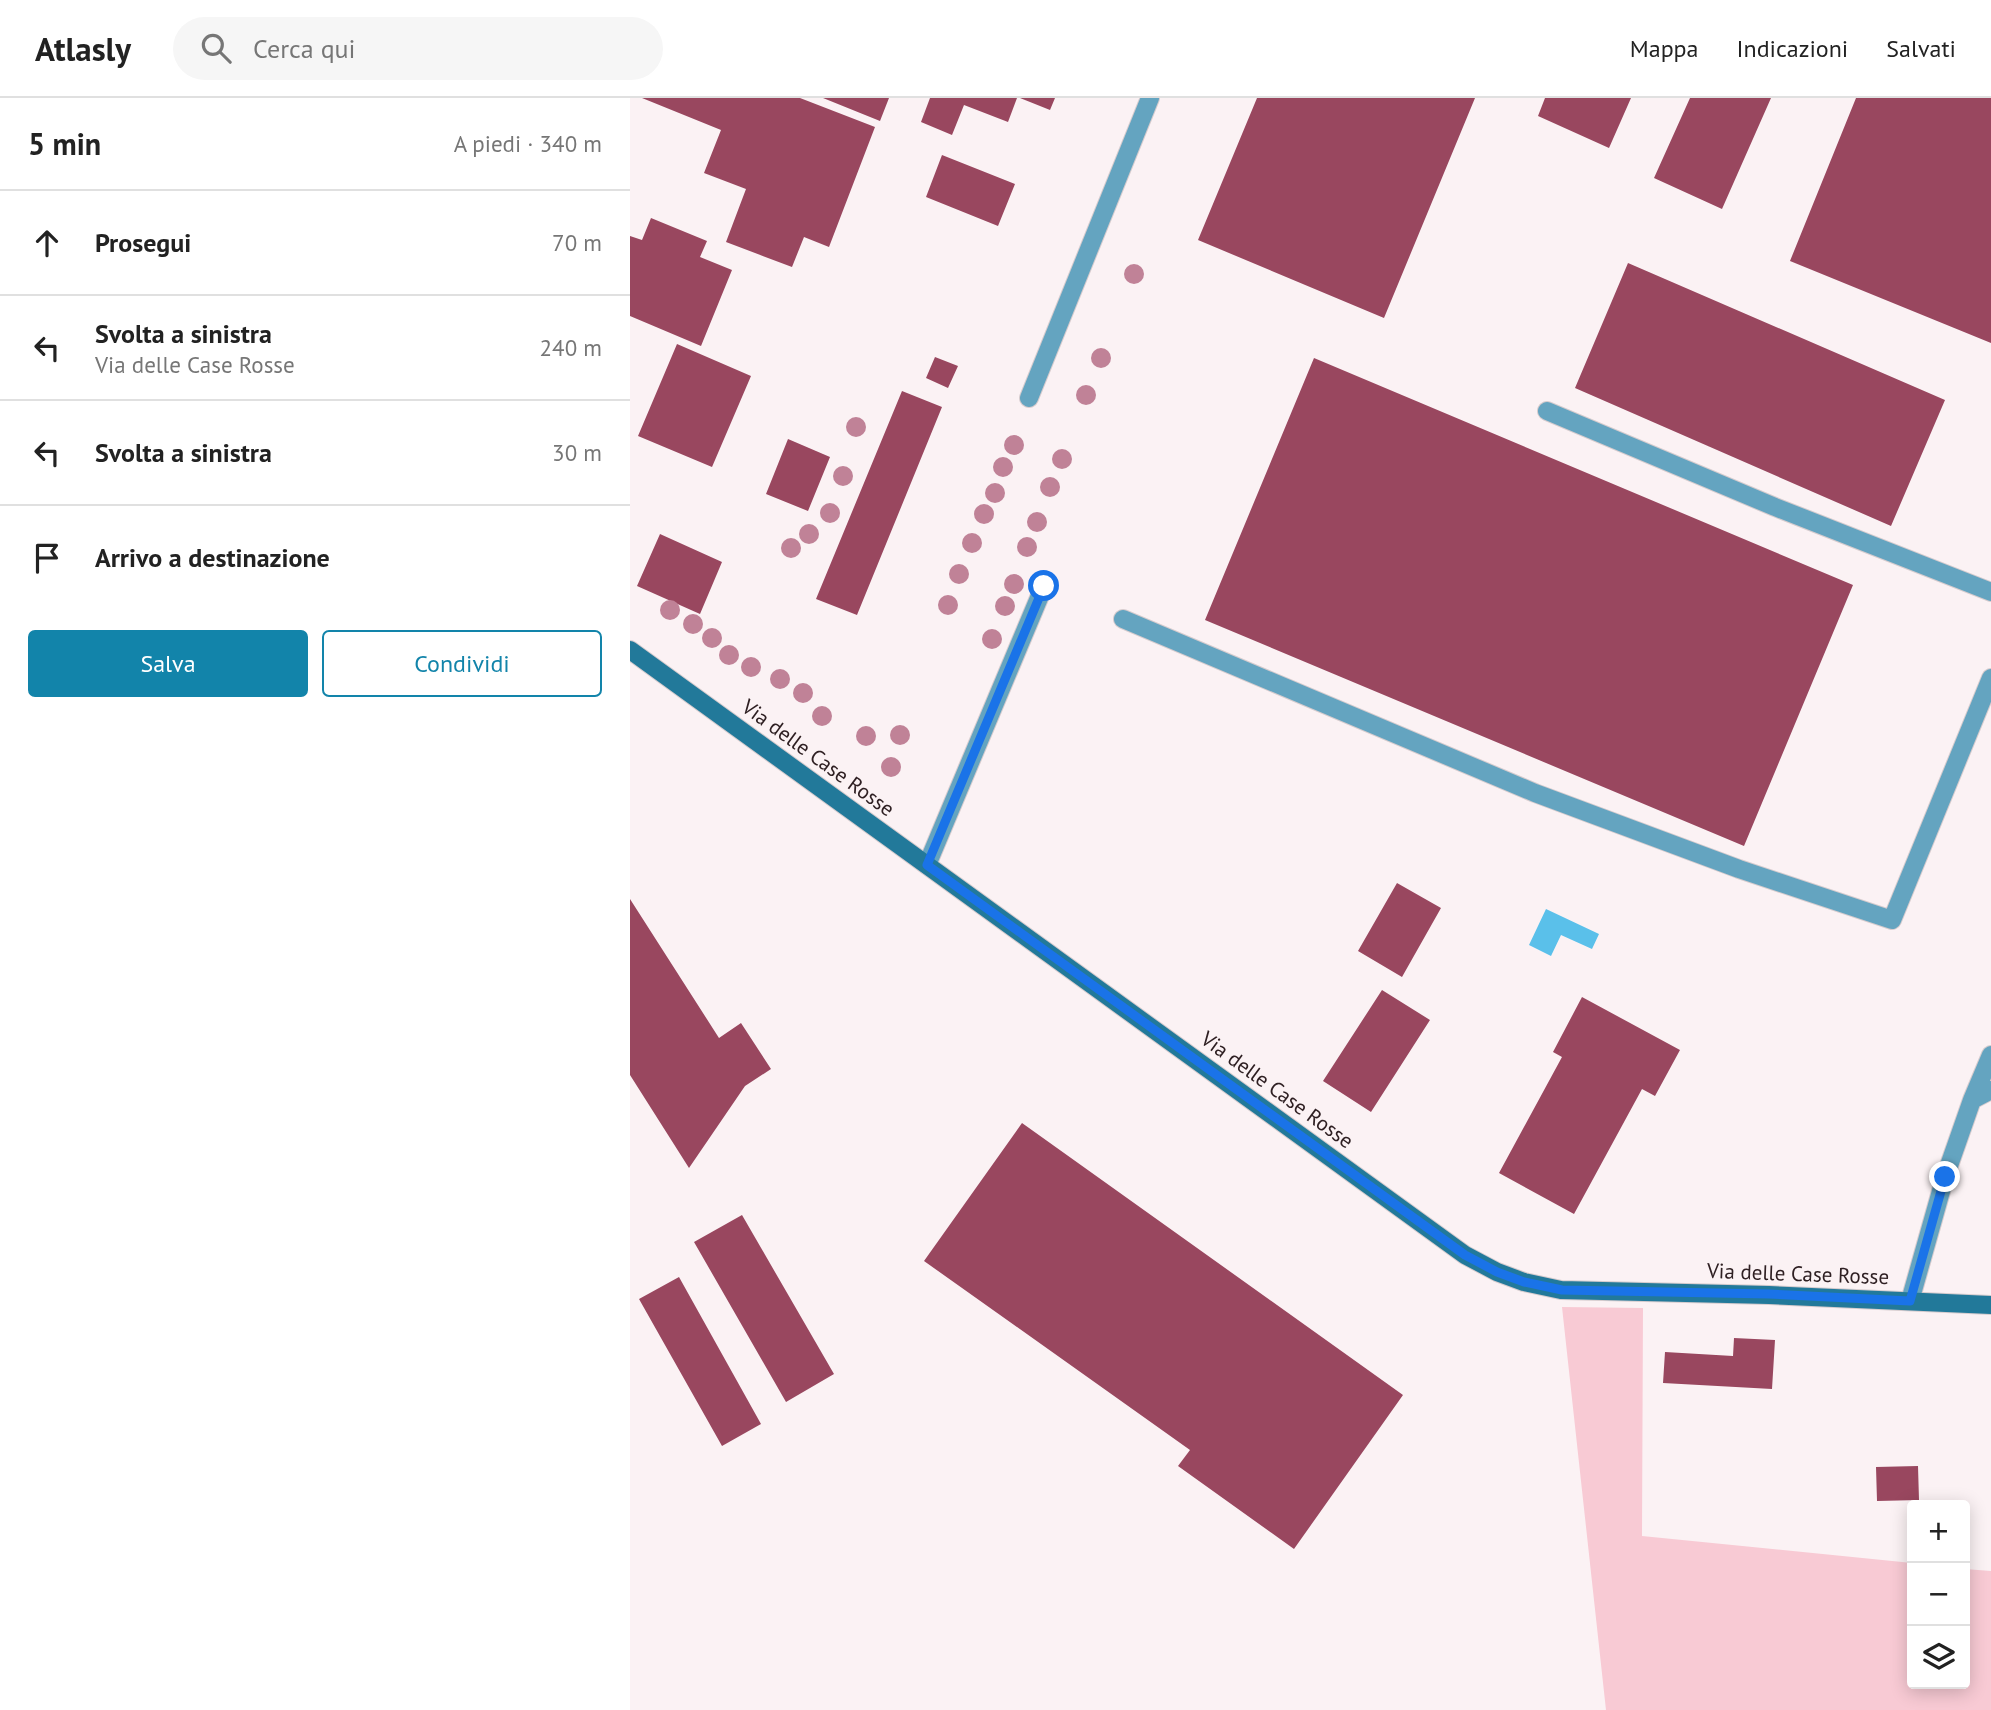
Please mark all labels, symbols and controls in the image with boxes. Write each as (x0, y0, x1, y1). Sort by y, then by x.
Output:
search box (173, 17, 663, 80)
text: Atlasly (35, 27, 131, 70)
icon: search (197, 29, 235, 67)
text: Cerca qui (253, 32, 356, 65)
text: Mappa (1630, 33, 1699, 64)
text: Indicazioni (1737, 33, 1848, 64)
text: Salvati (1886, 33, 1956, 64)
text: 5 min (28, 124, 101, 163)
text: A piedi · 340 m (454, 129, 602, 158)
icon: ahead (28, 224, 66, 262)
text: Prosegui (95, 226, 191, 259)
text: 70 m (552, 228, 602, 257)
text: Svolta a sinistra (95, 317, 272, 350)
icon: left (28, 329, 66, 367)
text: 240 m (540, 333, 602, 362)
text: Via delle Case Rosse (95, 350, 295, 379)
icon: left (28, 434, 66, 472)
text: Svolta a sinistra (95, 436, 272, 469)
text: 30 m (552, 438, 602, 467)
icon: arrive (28, 539, 66, 577)
text: Arrivo a destinazione (95, 541, 330, 574)
route start (1028, 570, 1059, 601)
button: Salva (28, 630, 308, 697)
button: Condividi (322, 630, 602, 697)
street label: Via delle Case Rosse (736, 692, 900, 822)
street label: Via delle Case Rosse (1195, 1024, 1359, 1154)
route end (1929, 1161, 1960, 1192)
street label: Via delle Case Rosse (1705, 1257, 1890, 1290)
map controls (1907, 1500, 1970, 1689)
button: + (1907, 1500, 1970, 1563)
button: − (1907, 1563, 1970, 1626)
button: layers (1907, 1626, 1970, 1689)

